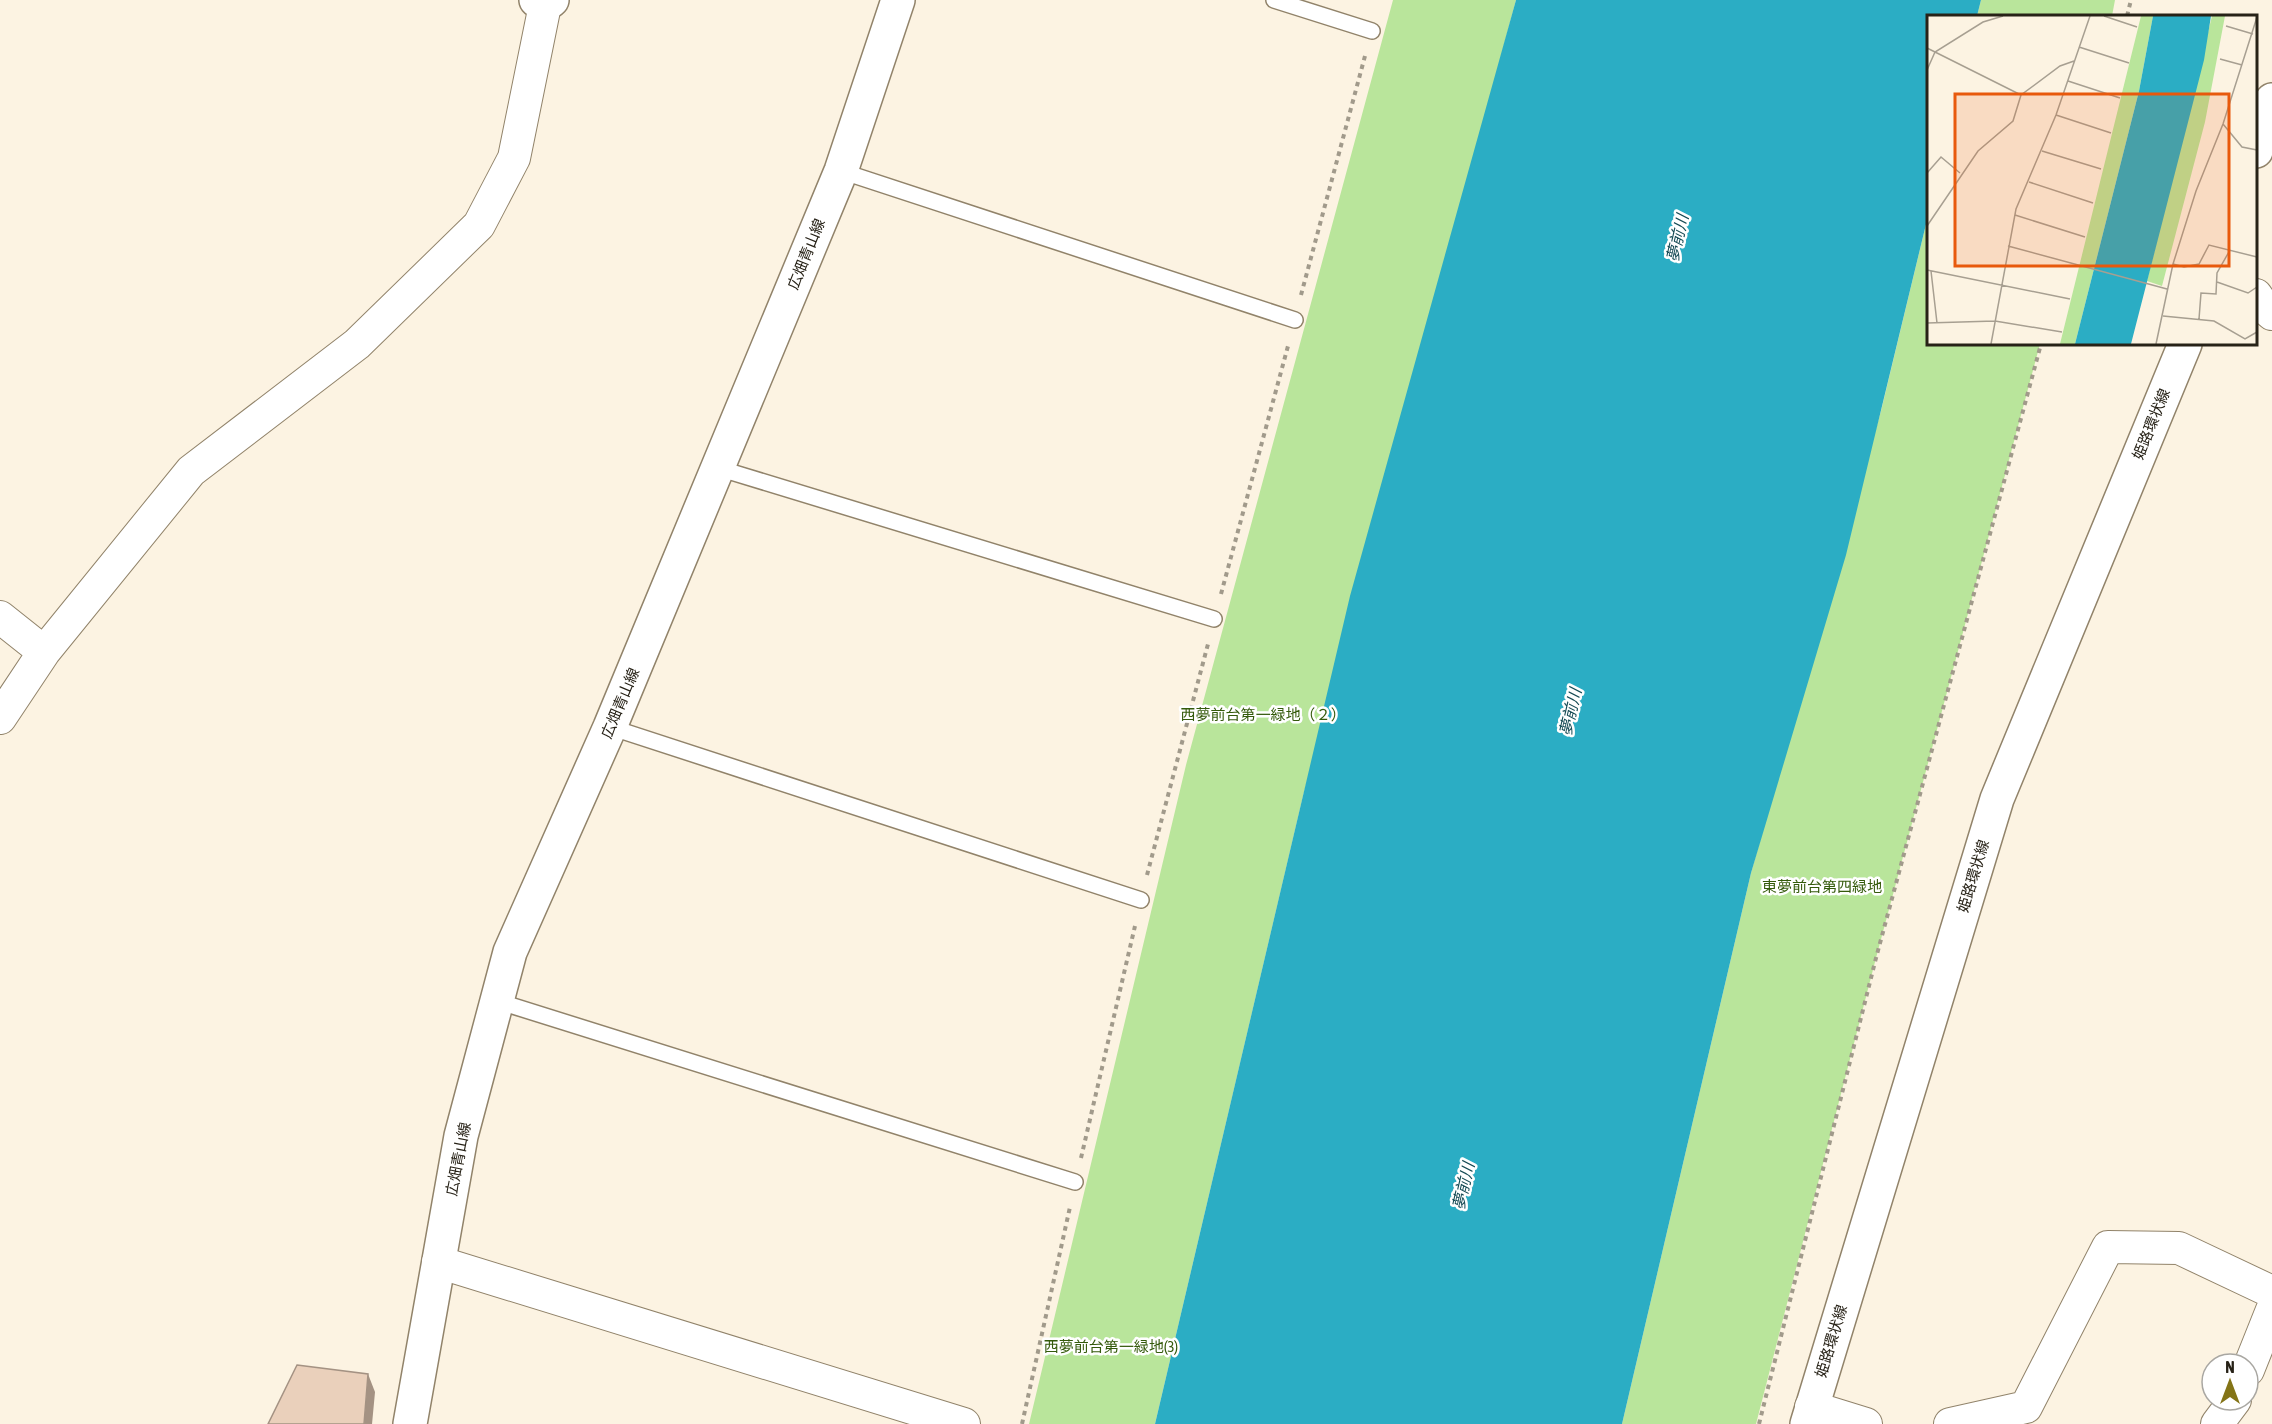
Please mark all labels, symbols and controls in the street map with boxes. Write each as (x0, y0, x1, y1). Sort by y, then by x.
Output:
inset map (1927, 15, 2257, 345)
water label: 夢前川 (1663, 211, 1692, 263)
street label: 広畑青山線 (784, 216, 828, 292)
street label: 姫路環状線 (2129, 386, 2173, 462)
street label: 広畑青山線 (598, 665, 642, 741)
water label: 夢前川 (1556, 685, 1585, 737)
park label: 西夢前台第一緑地（２） (1180, 706, 1346, 723)
street label: 姫路環状線 (1954, 838, 1992, 914)
park label: 東夢前台第四緑地 (1762, 878, 1882, 895)
street label: 広畑青山線 (442, 1121, 474, 1197)
water label: 夢前川 (1449, 1159, 1478, 1211)
street label: 姫路環状線 (1812, 1303, 1850, 1379)
park label: 西夢前台第一緑地(3) (1044, 1338, 1178, 1355)
north arrow (2200, 1352, 2260, 1412)
text: N (2225, 1358, 2235, 1376)

